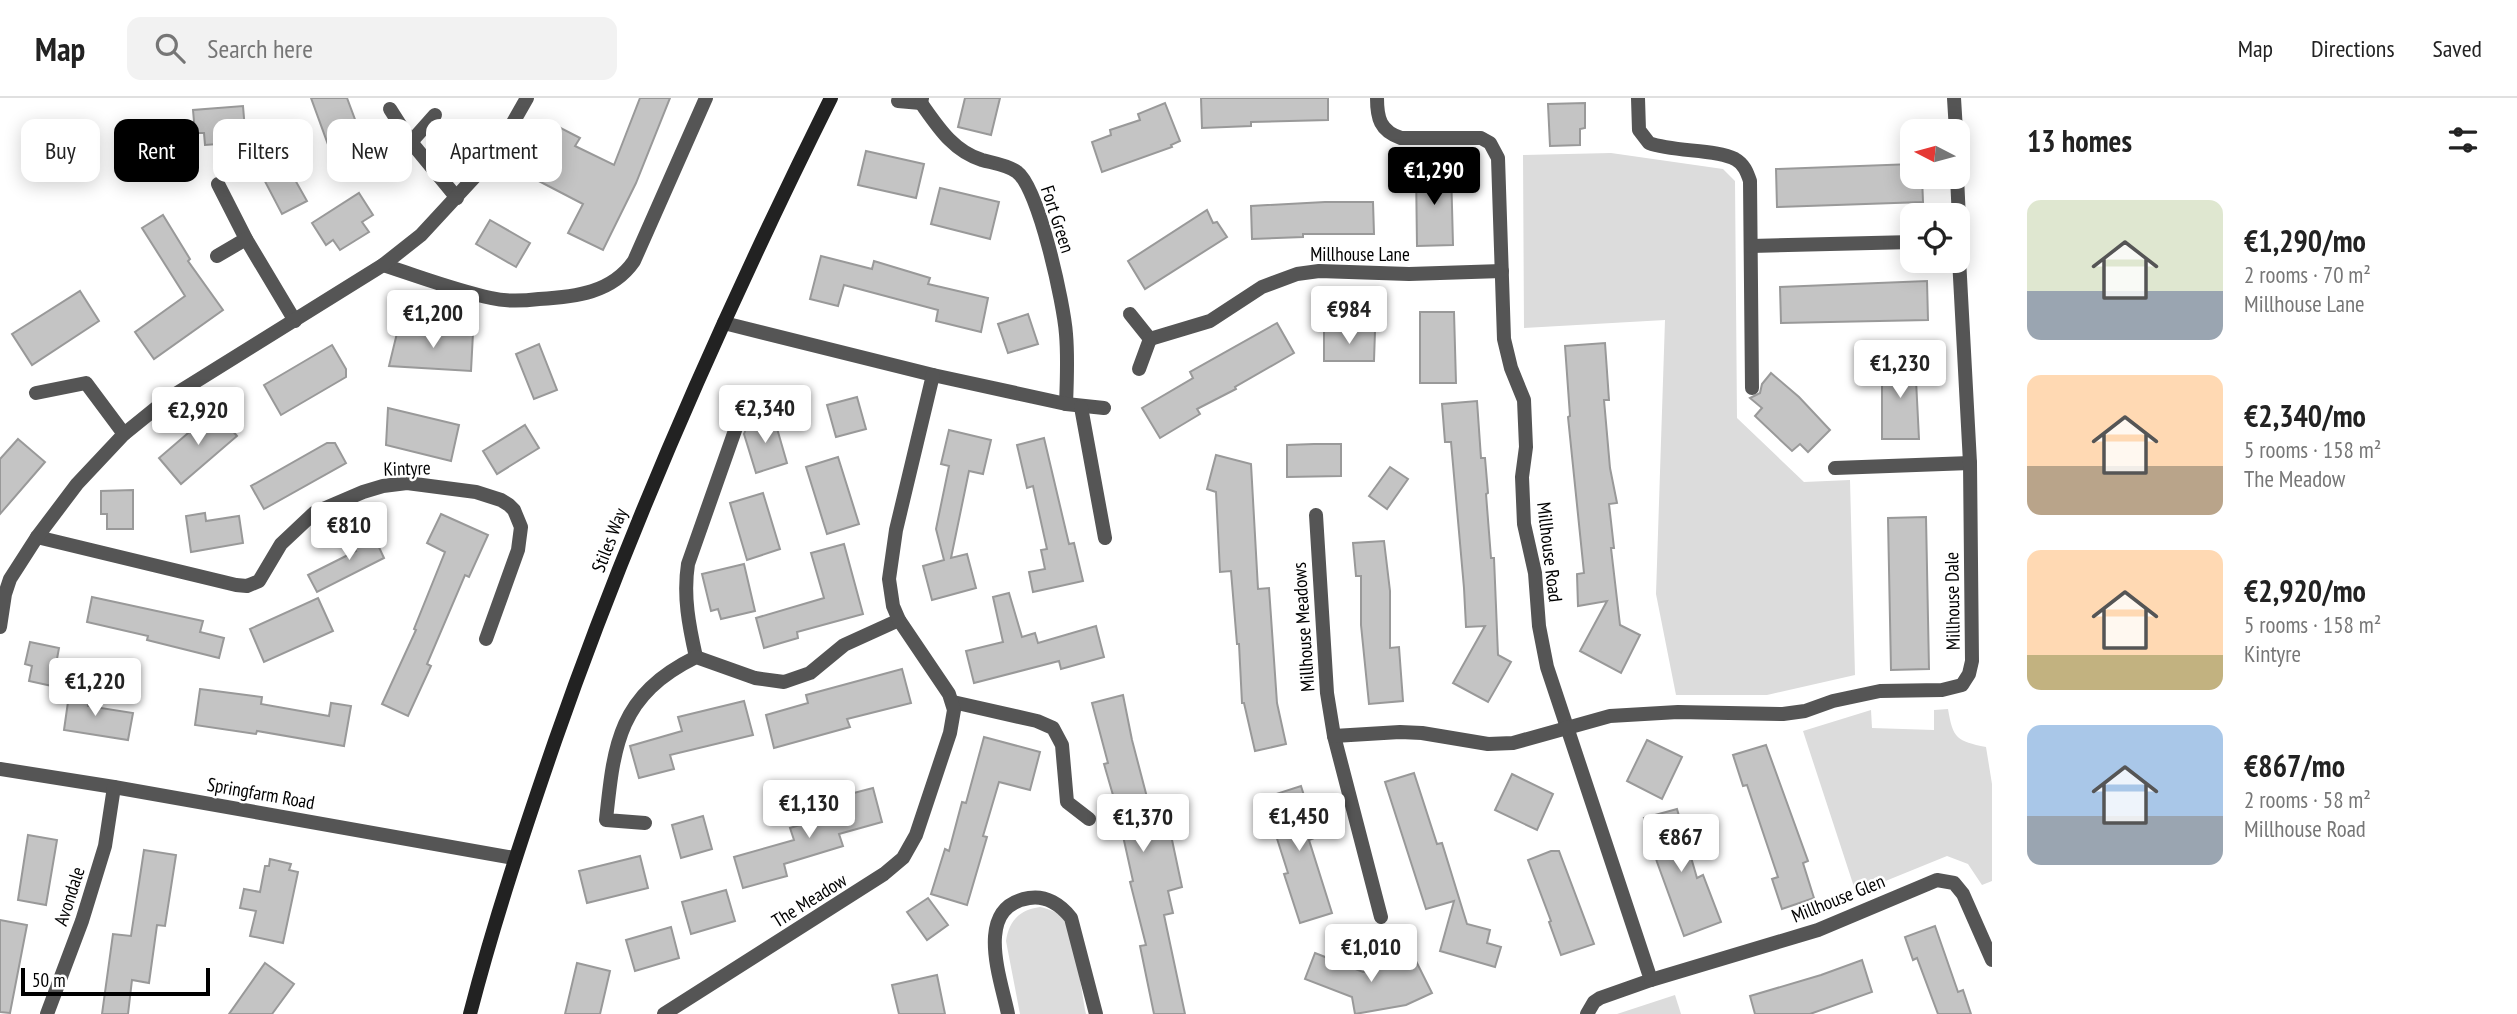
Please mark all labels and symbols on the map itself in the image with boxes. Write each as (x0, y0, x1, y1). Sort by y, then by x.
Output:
north arrow (1900, 119, 1970, 189)
pin: €1,290 (1377, 148, 1491, 207)
street label: Fort Green (1036, 182, 1080, 256)
street label: Millhouse Lane (1310, 242, 1410, 266)
pin: €984 (1308, 286, 1390, 346)
pin: €1,200 (376, 290, 490, 350)
pin: €1,230 (1843, 341, 1957, 400)
pin: €2,340 (708, 386, 822, 445)
pin: €2,920 (141, 388, 255, 447)
street label: Kintyre (383, 455, 431, 481)
street label: Millhouse Road (1532, 501, 1568, 603)
pin: €810 (308, 503, 390, 562)
street label: Stiles Way (586, 504, 632, 575)
street label: Millhouse Dale (1939, 552, 1965, 650)
street label: Millhouse Meadows (1287, 562, 1319, 692)
pin: €1,220 (38, 658, 152, 718)
street label: Springfarm Road (205, 772, 317, 814)
pin: €1,130 (752, 780, 866, 840)
pin: €1,370 (1086, 794, 1200, 854)
pin: €1,450 (1242, 794, 1356, 853)
pin: €867 (1640, 814, 1722, 874)
street label: Avondale (48, 863, 90, 928)
street label: The Meadow (767, 867, 852, 932)
street label: Millhouse Glen (1788, 868, 1888, 928)
pin: €1,010 (1314, 924, 1428, 984)
scale bar (21, 965, 210, 997)

